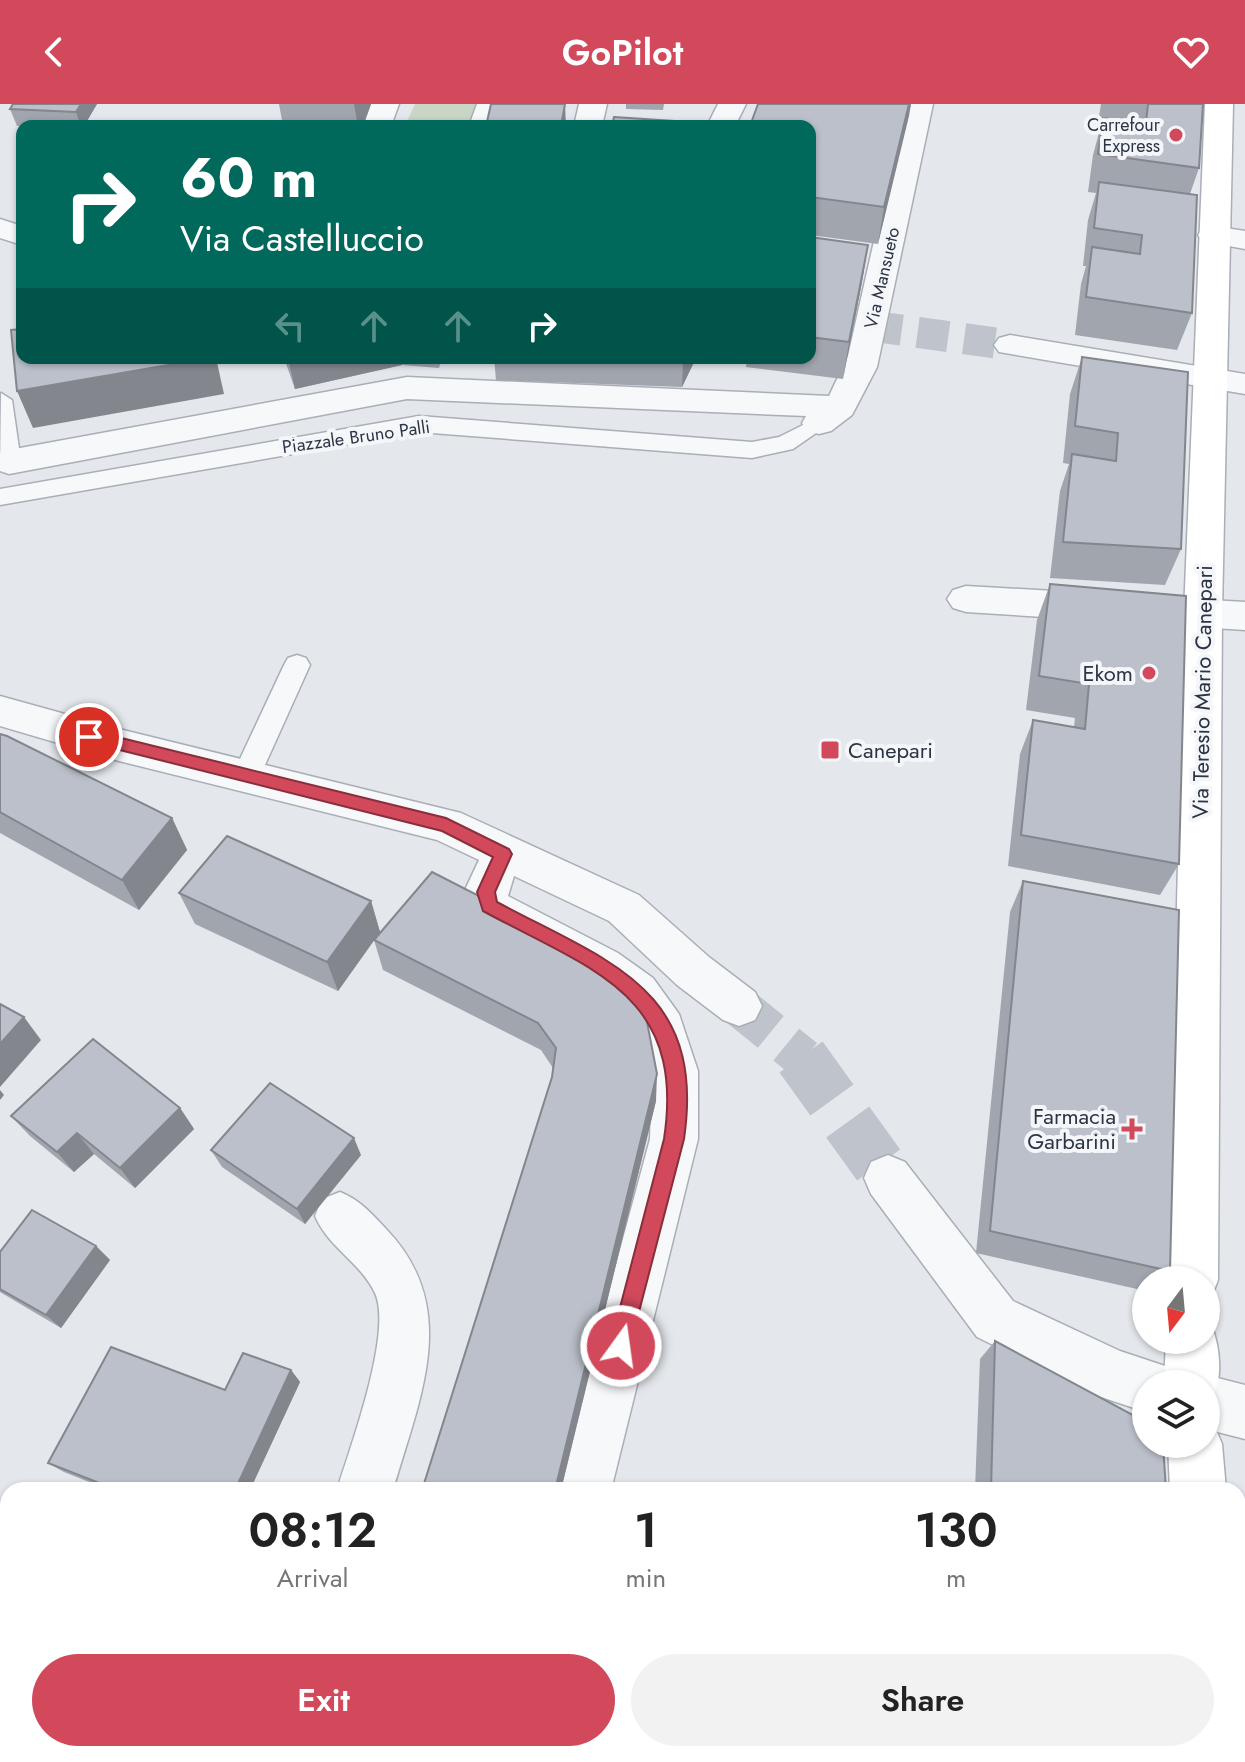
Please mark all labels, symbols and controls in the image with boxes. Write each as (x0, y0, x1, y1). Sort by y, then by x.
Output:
text: GoPilot (562, 26, 683, 78)
icon: back (32, 30, 76, 74)
icon: heart (1169, 30, 1213, 74)
place label: Carrefour Express (1087, 112, 1161, 159)
marker: Carrefour Express (1167, 126, 1185, 144)
text: 60 m (180, 137, 317, 218)
icon: right (48, 152, 152, 256)
text: Via Castelluccio (180, 212, 424, 264)
street label: Via Mansueto (858, 225, 906, 331)
icon: left (268, 304, 312, 348)
icon: ahead (352, 304, 396, 348)
icon: ahead (436, 304, 480, 348)
icon: right (520, 304, 564, 348)
street label: Piazzale Bruno Palli (280, 414, 432, 460)
street label: Via Teresio Mario Canepari (1184, 565, 1220, 819)
place label: Ekom (1082, 657, 1133, 689)
marker: Ekom (1140, 664, 1158, 682)
pin (55, 703, 123, 771)
icon: arrive (67, 715, 111, 759)
place label: Canepari (848, 734, 933, 766)
marker: Canepari (819, 739, 841, 761)
place label: Farmacia Garbarini (1027, 1100, 1116, 1157)
marker: Farmacia Garbarini (1123, 1120, 1141, 1138)
north arrow (1132, 1266, 1220, 1354)
map controls (1132, 1266, 1220, 1458)
position arrow (579, 1304, 663, 1388)
button: layers (1132, 1370, 1220, 1458)
text: 08:12 (248, 1496, 377, 1565)
text: 1 (634, 1496, 658, 1565)
text: 130 (915, 1496, 998, 1565)
text: Arrival (277, 1559, 349, 1597)
text: min (625, 1559, 666, 1597)
text: m (946, 1559, 966, 1597)
button: Exit (32, 1654, 615, 1746)
button: Share (631, 1654, 1214, 1746)

